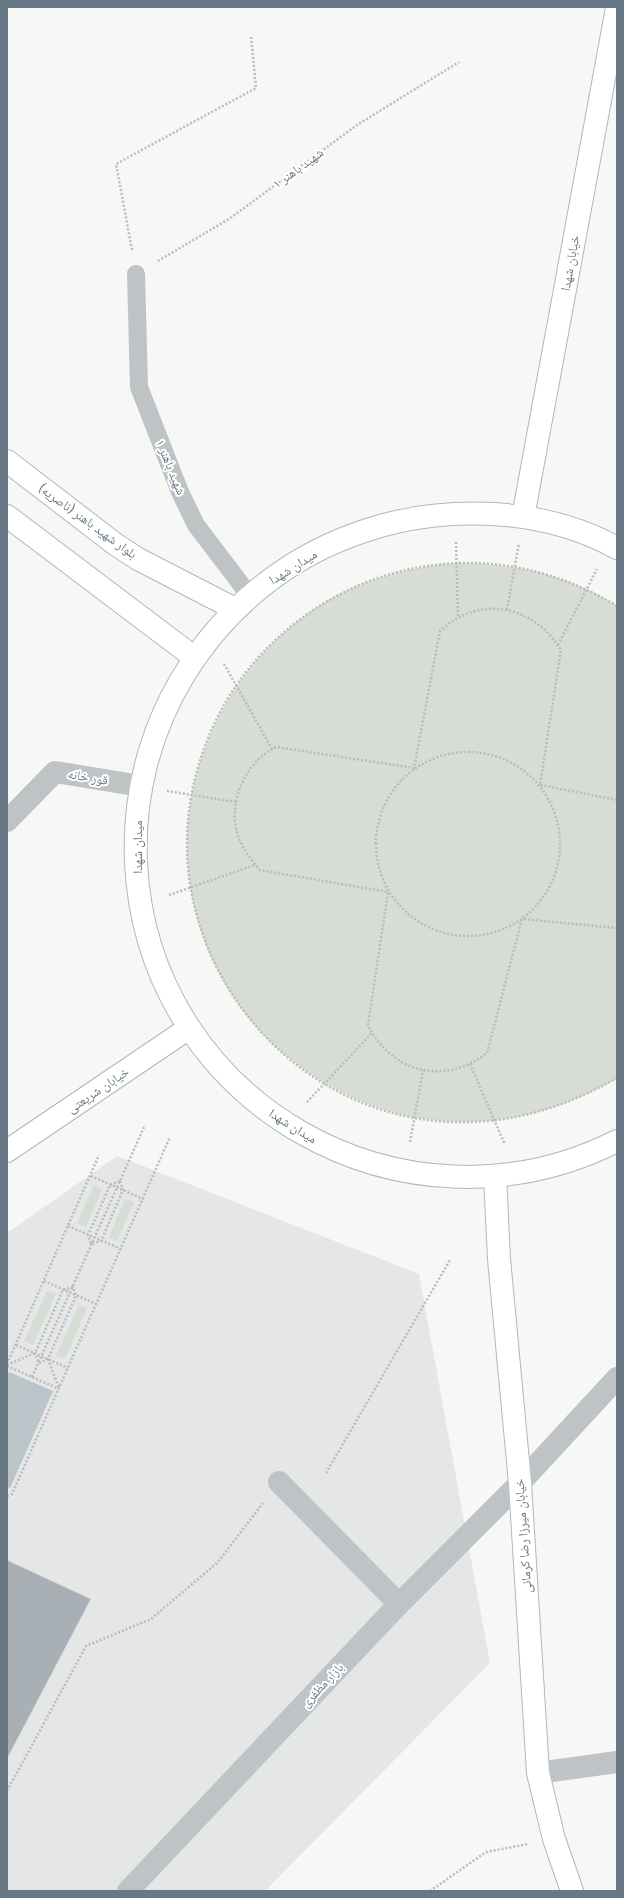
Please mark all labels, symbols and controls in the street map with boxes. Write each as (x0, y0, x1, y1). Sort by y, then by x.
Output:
street label: شهید باهنر ۱ (270, 145, 327, 192)
street label: خیابان شهدا (558, 234, 583, 292)
street label: شهید باهنر ۱ (152, 437, 189, 497)
street label: بلوار شهید باهنر (ناصریه) (36, 480, 140, 562)
street label: میدان شهدا (266, 546, 320, 588)
street label: قور خانه (67, 766, 109, 789)
street label: میدان شهدا (130, 820, 146, 874)
street label: خیابان شریعتی (64, 1064, 132, 1117)
street label: میدان شهدا (266, 1106, 320, 1147)
street label: خیابان میرزا رضا کرمانی (512, 1478, 535, 1594)
street label: بازار مظفری (298, 1660, 347, 1711)

